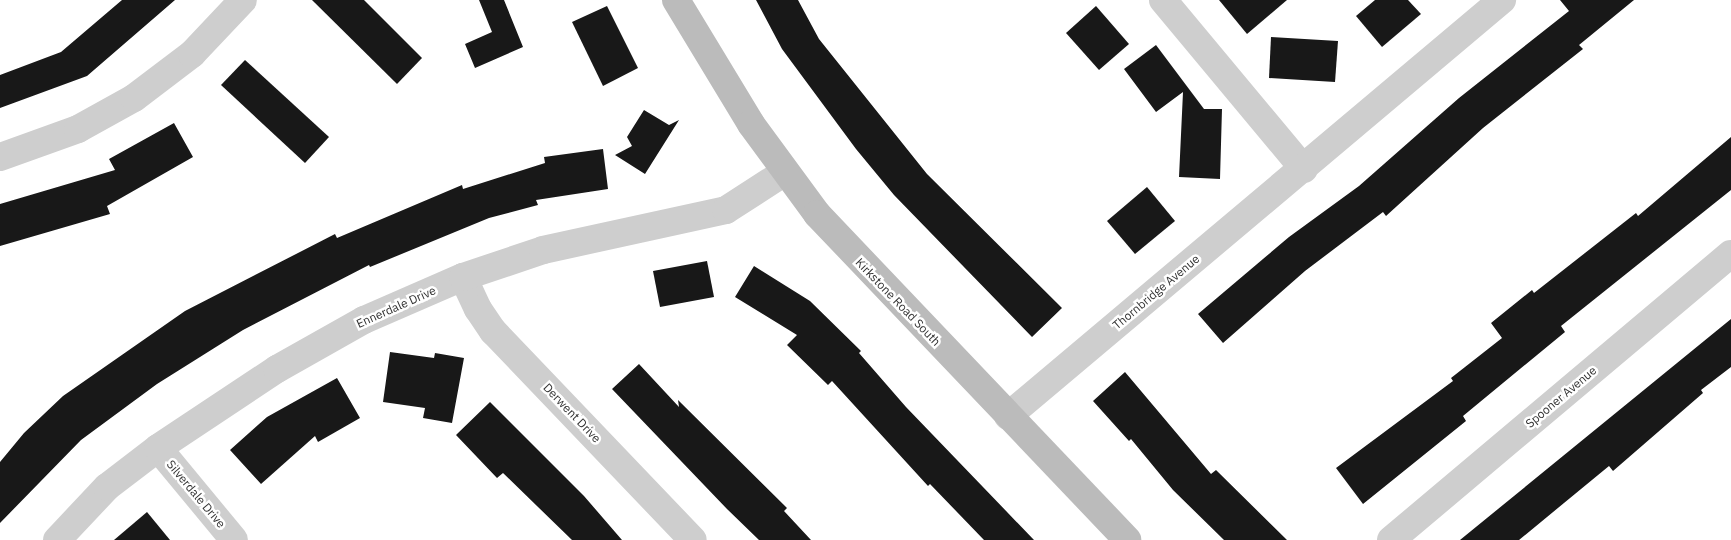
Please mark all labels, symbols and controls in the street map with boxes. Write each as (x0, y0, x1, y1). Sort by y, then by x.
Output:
street label: Thornbridge Avenue (1110, 252, 1202, 332)
street label: Kirkstone Road South (853, 255, 943, 349)
street label: Ennerdale Drive (354, 283, 438, 331)
street label: Spooner Avenue (1523, 363, 1599, 431)
street label: Derwent Drive (540, 380, 604, 446)
street label: Silverdale Drive (164, 457, 228, 531)

